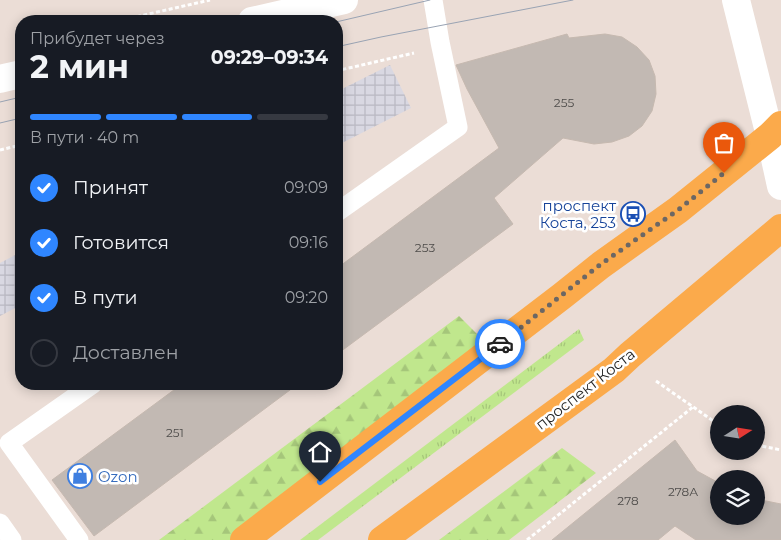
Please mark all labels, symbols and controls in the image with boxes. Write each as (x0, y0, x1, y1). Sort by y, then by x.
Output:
text: Прибудет через (30, 29, 165, 48)
text: 09:29–09:34 (211, 46, 328, 69)
text: 2 мин (30, 47, 129, 86)
house number: 255 (554, 95, 574, 110)
pin (703, 122, 745, 173)
text: В пути · 40 m (30, 128, 139, 147)
icon: bag (710, 129, 738, 157)
icon: check (30, 174, 58, 202)
text: Принят (73, 176, 148, 199)
text: 09:09 (284, 178, 328, 197)
place label: проспект Коста, 253 (540, 196, 617, 232)
bus stop icon: проспект Коста, 253 (620, 201, 646, 227)
icon: check (30, 229, 58, 257)
text: Готовится (73, 231, 169, 254)
text: 09:16 (289, 233, 328, 252)
house number: 253 (415, 240, 435, 255)
icon: check (30, 284, 58, 312)
text: В пути (73, 286, 138, 309)
text: 09:20 (285, 288, 328, 307)
courier (475, 319, 525, 369)
icon: car (486, 330, 514, 358)
text: Доставлен (73, 341, 179, 364)
street label: проспект Коста (531, 344, 639, 434)
north arrow (710, 405, 765, 460)
map controls (710, 405, 765, 525)
house number: 251 (166, 425, 184, 440)
pin (299, 431, 341, 482)
icon: home (306, 438, 334, 466)
shop icon: Ozon (67, 463, 93, 489)
place label: Ozon (98, 467, 138, 486)
button: layers (710, 470, 765, 525)
house number: 278А (668, 484, 698, 499)
house number: 278 (617, 493, 639, 508)

